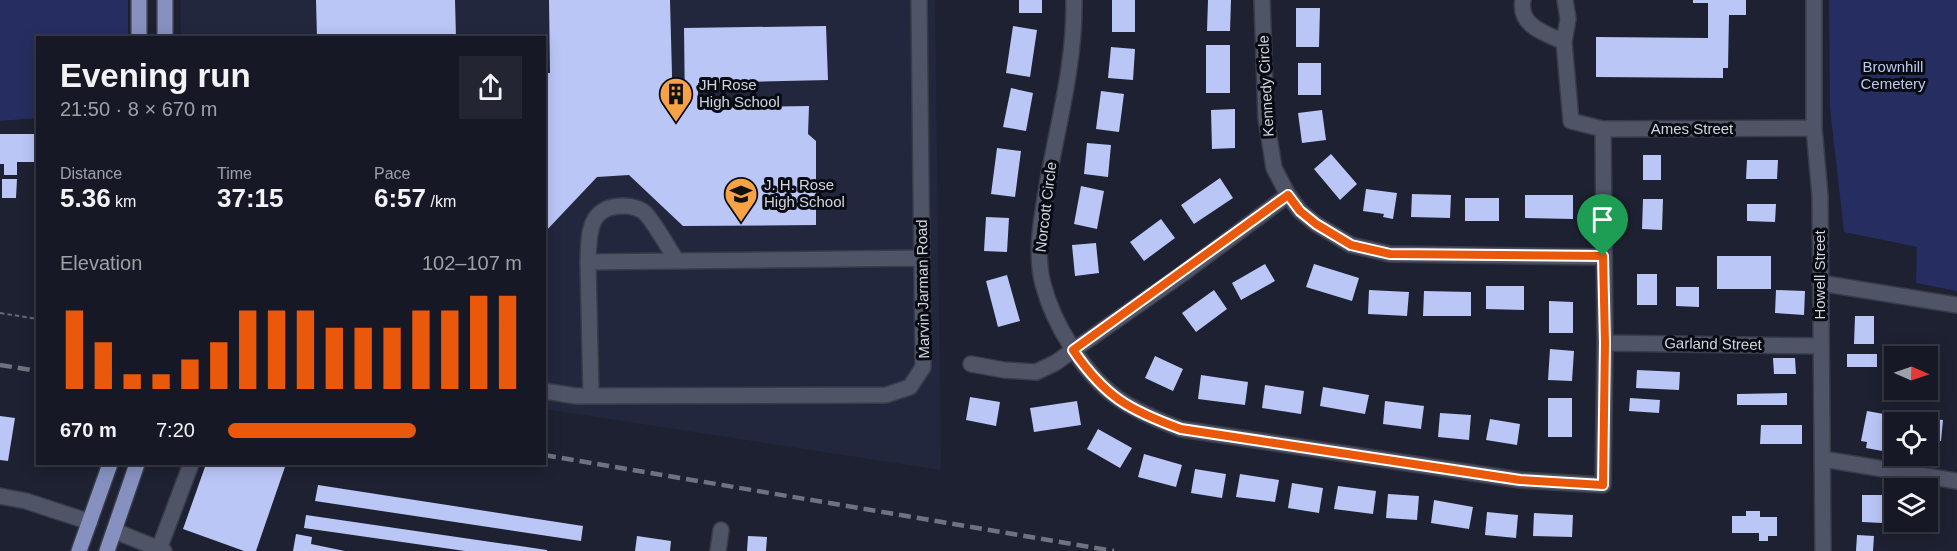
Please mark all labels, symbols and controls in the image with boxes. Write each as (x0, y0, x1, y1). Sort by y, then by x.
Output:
street label: Kennedy Circle (1254, 35, 1277, 137)
button: share (459, 56, 522, 119)
text: Evening run (60, 57, 251, 94)
park label: Brownhill Cemetery (1860, 58, 1926, 92)
building icon: JH Rose High School (658, 76, 694, 123)
place label: JH Rose High School (699, 76, 780, 110)
text: 21:50 · 8 × 670 m (60, 98, 217, 120)
street label: Ames Street (1651, 120, 1734, 137)
street label: Norcott Circle (1032, 161, 1059, 253)
text: Distance (60, 165, 122, 182)
text: Time (217, 165, 252, 182)
text: Pace (374, 165, 410, 182)
school or university icon: J. H. Rose High School (723, 176, 759, 223)
place label: J. H. Rose High School (764, 176, 845, 210)
text: 5.36 (60, 183, 111, 213)
text: 37:15 (217, 183, 284, 213)
text: 6:57 (374, 183, 426, 213)
text: km (111, 193, 136, 210)
text: /km (426, 193, 456, 210)
pin (1577, 194, 1628, 256)
icon: arrive (1586, 203, 1619, 236)
street label: Marvin Jarman Road (913, 219, 932, 359)
street label: Howell Street (1811, 230, 1828, 320)
text: Elevation (60, 252, 142, 274)
text: 102–107 m (422, 252, 522, 274)
street label: Garland Street (1664, 334, 1763, 353)
north arrow (1884, 346, 1938, 400)
map controls (1884, 346, 1938, 532)
button: locate (1884, 412, 1938, 466)
text: 670 m (60, 419, 117, 441)
text: 7:20 (156, 419, 195, 441)
button: layers (1884, 478, 1938, 532)

